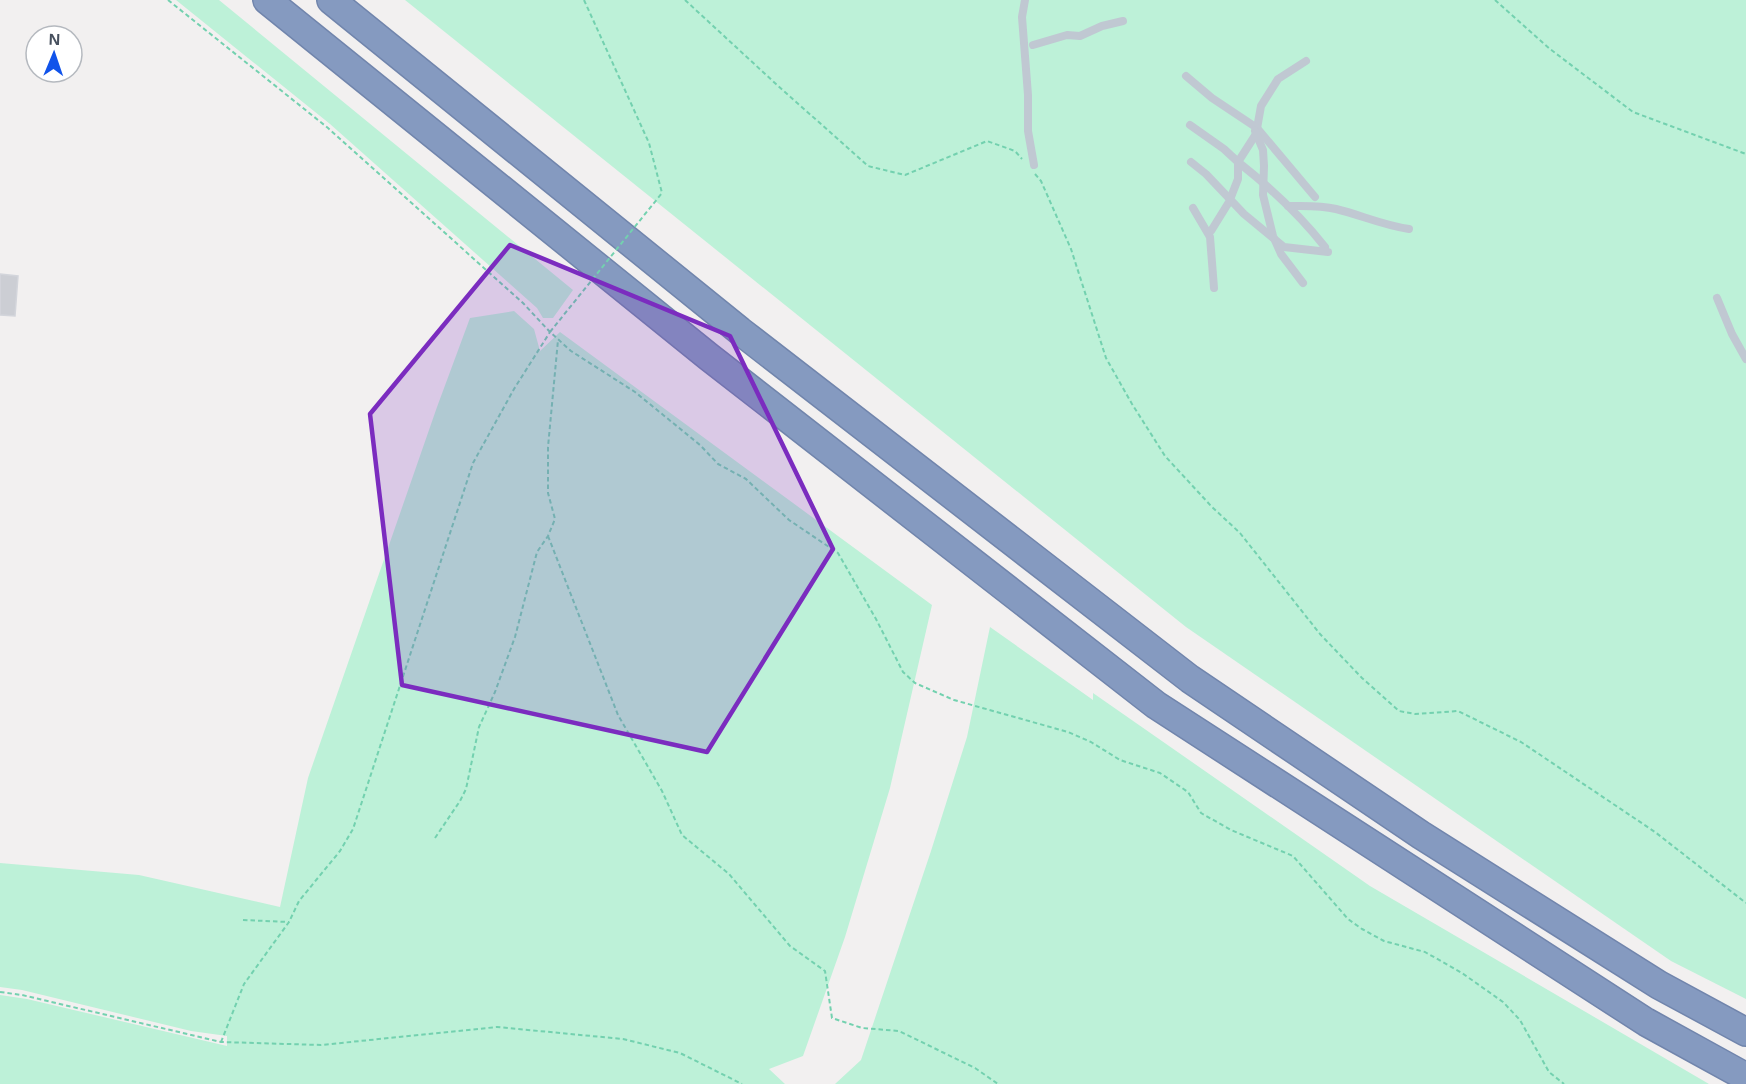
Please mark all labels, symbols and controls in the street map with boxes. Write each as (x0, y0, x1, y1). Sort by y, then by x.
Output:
north arrow (24, 24, 84, 84)
text: N (48, 31, 61, 48)

